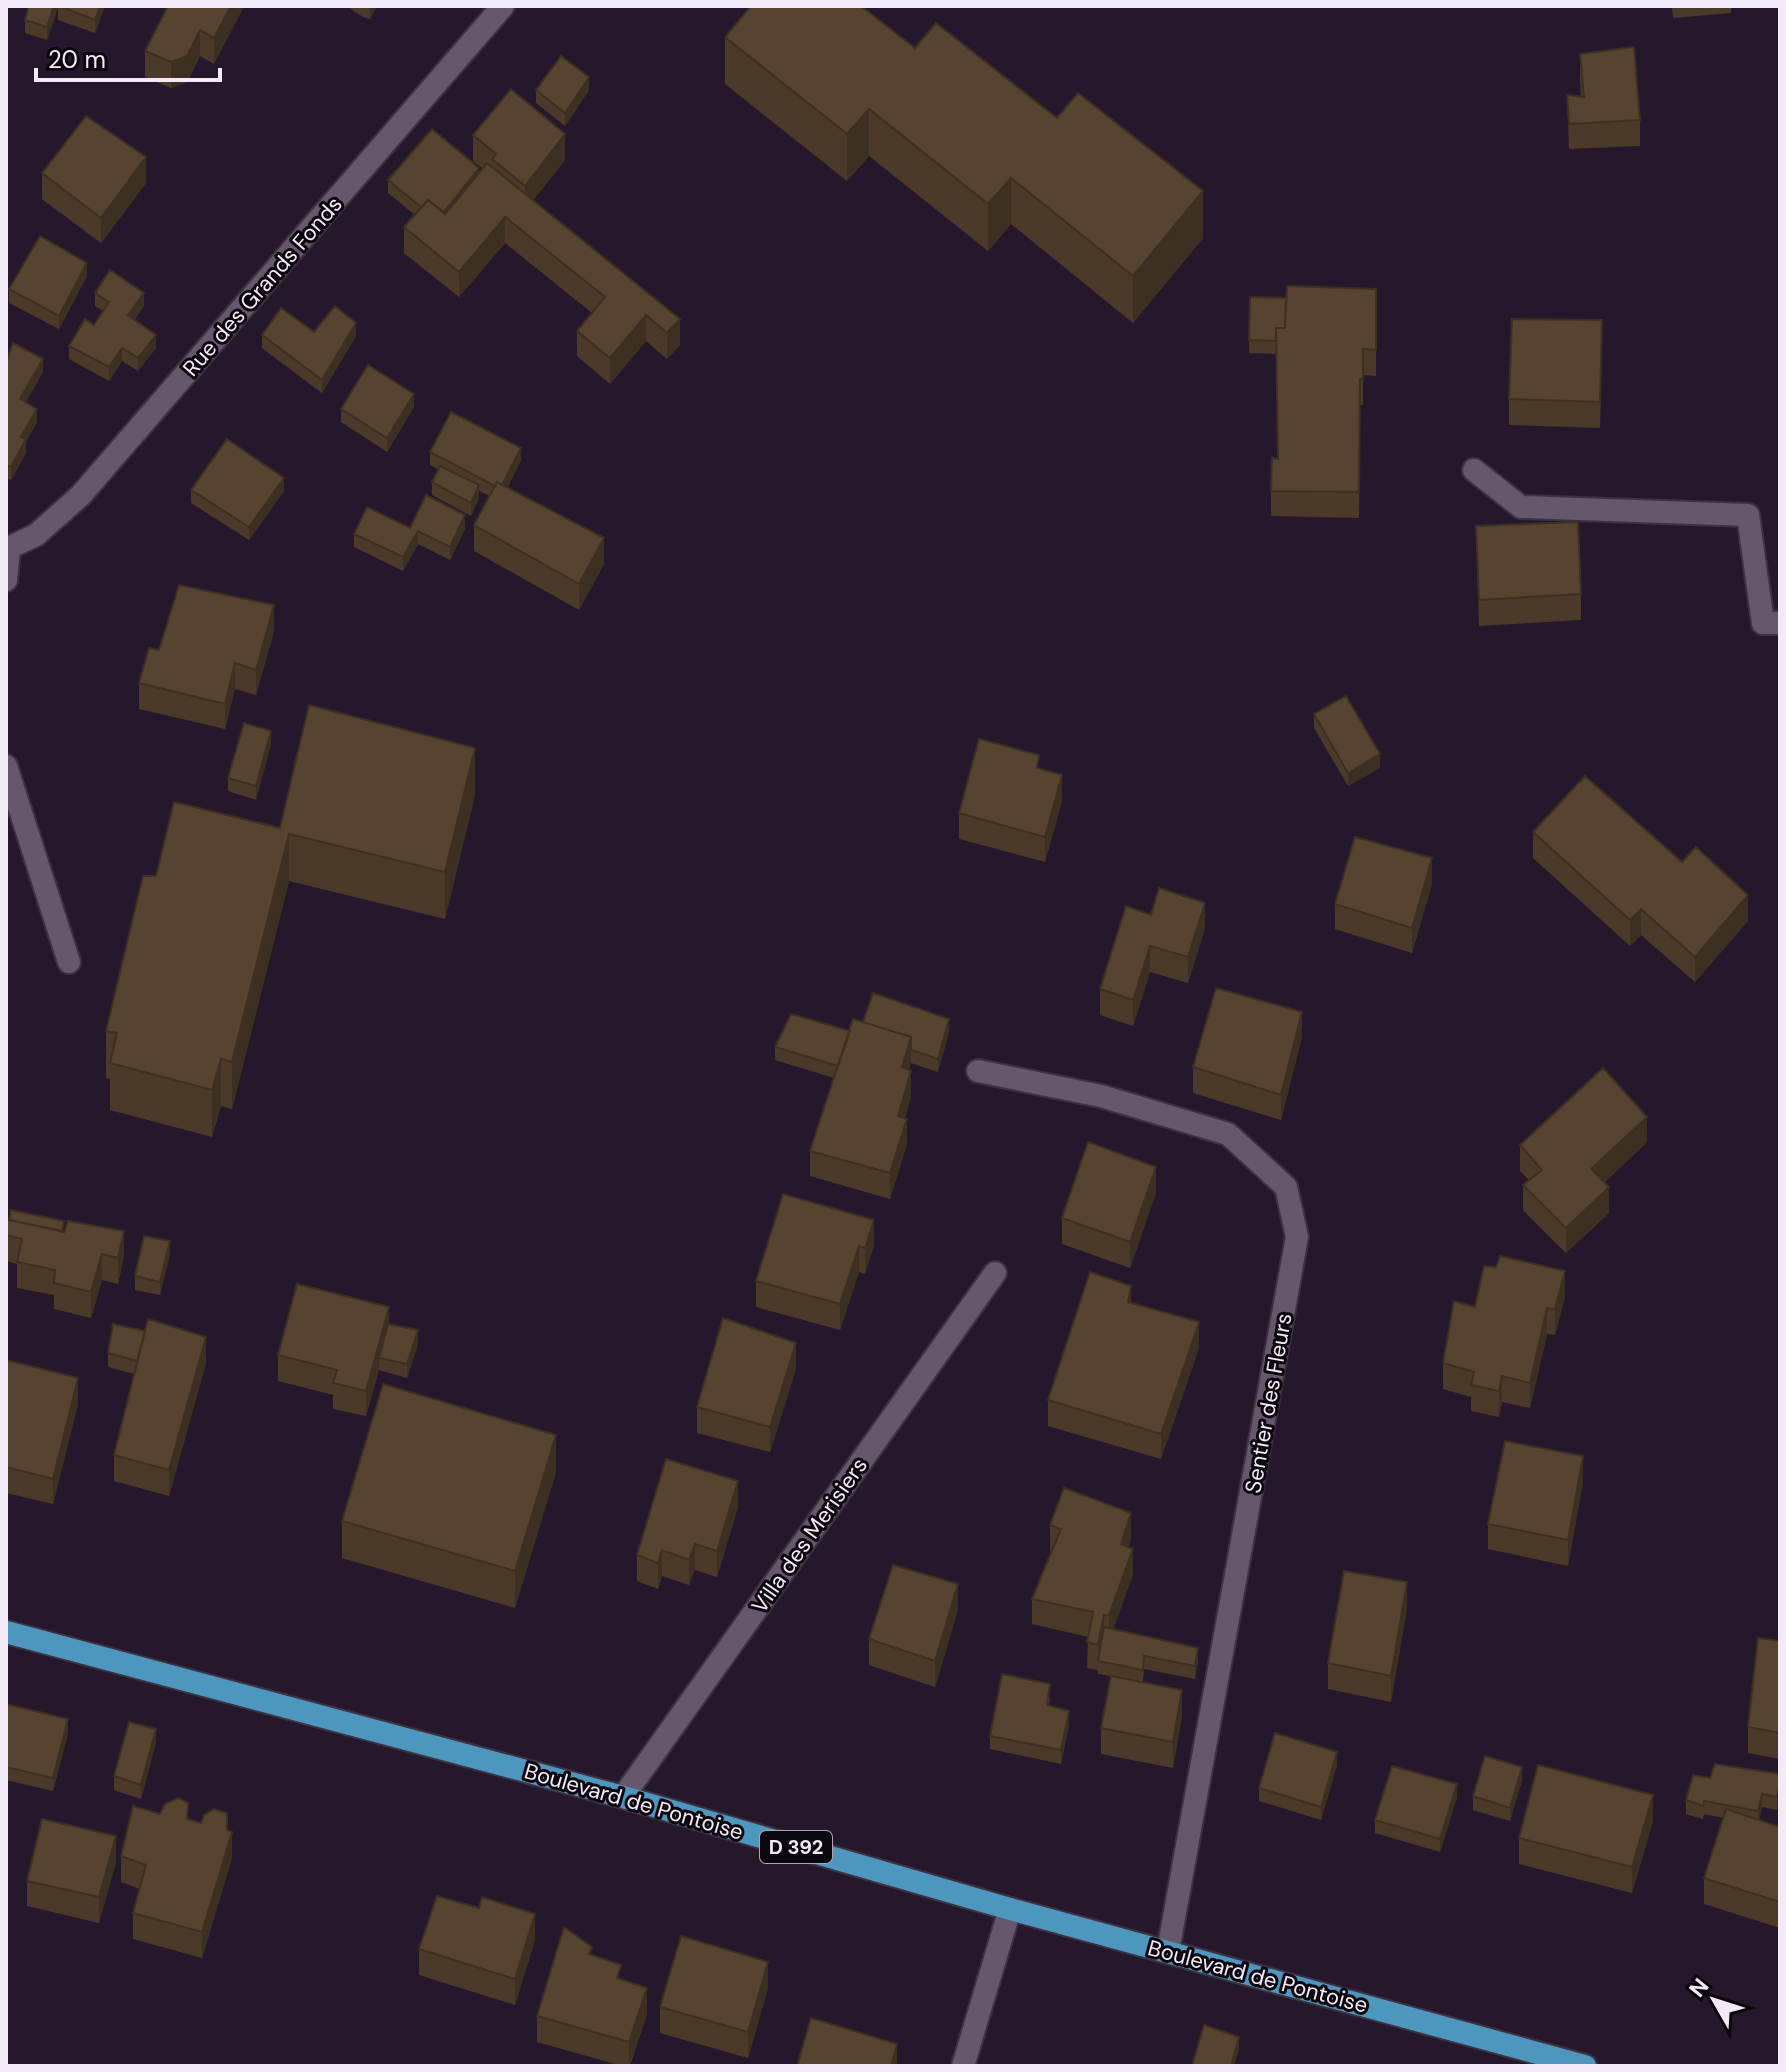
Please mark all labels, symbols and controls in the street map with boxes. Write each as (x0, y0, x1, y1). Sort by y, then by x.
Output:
scale bar (36, 32, 220, 82)
text: 20 m (48, 44, 106, 75)
street label: Rue des Grands Fonds (176, 190, 348, 382)
street label: Sentier des Fleurs (1238, 1311, 1299, 1495)
street label: Villa des Merisiers (745, 1452, 874, 1619)
street label: Boulevard de Pontoise (521, 1756, 747, 1847)
road number: D 392 (760, 1831, 832, 1863)
street label: Boulevard de Pontoise (1145, 1933, 1371, 2020)
north arrow (1674, 1960, 1754, 2040)
text: N (1683, 1972, 1715, 2003)

